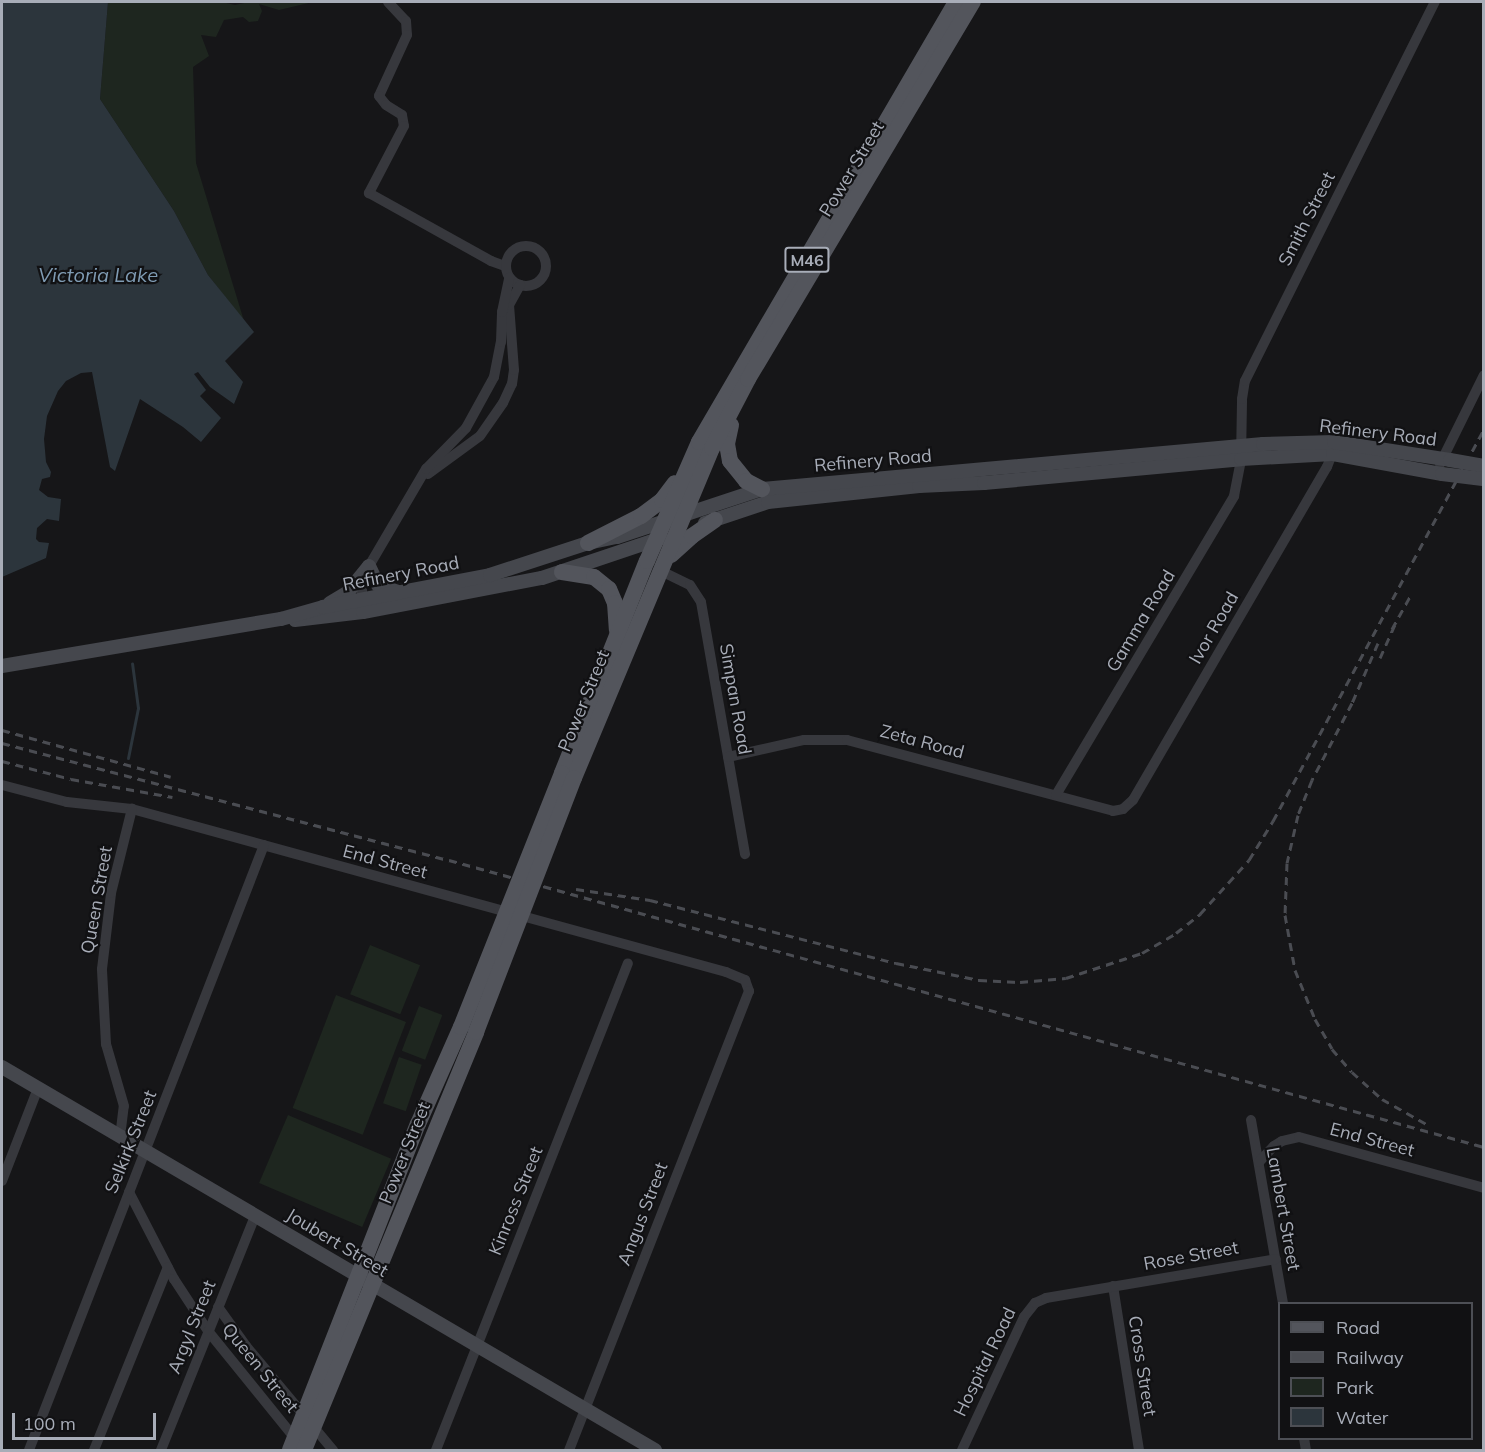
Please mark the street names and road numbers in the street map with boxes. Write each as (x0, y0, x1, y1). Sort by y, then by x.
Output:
street label: Power Street (815, 117, 889, 221)
street label: Smith Street (1274, 168, 1340, 270)
road number: M46 (783, 247, 831, 273)
street label: Refinery Road (1318, 415, 1438, 451)
street label: Refinery Road (813, 445, 933, 477)
street label: Refinery Road (341, 552, 461, 596)
street label: Gamma Road (1102, 566, 1180, 676)
street label: Ivor Road (1185, 588, 1243, 668)
street label: Simpan Road (715, 642, 755, 756)
street label: Power Street (554, 647, 614, 755)
street label: Zeta Road (878, 720, 966, 764)
street label: End Street (340, 840, 430, 884)
street label: Queen Street (77, 845, 117, 955)
street label: Selkirk Street (101, 1087, 161, 1197)
street label: Power Street (375, 1099, 435, 1207)
street label: End Street (1327, 1118, 1417, 1162)
street label: Kinross Street (484, 1144, 548, 1258)
street label: Lambert Street (1262, 1146, 1304, 1272)
street label: Angus Street (613, 1160, 673, 1268)
street label: Joubert Street (282, 1204, 392, 1282)
street label: Rose Street (1142, 1237, 1240, 1275)
street label: Argyl Street (163, 1277, 221, 1377)
street label: Hospital Road (949, 1304, 1021, 1420)
street label: Cross Street (1123, 1314, 1161, 1418)
street label: Queen Street (217, 1319, 303, 1417)

